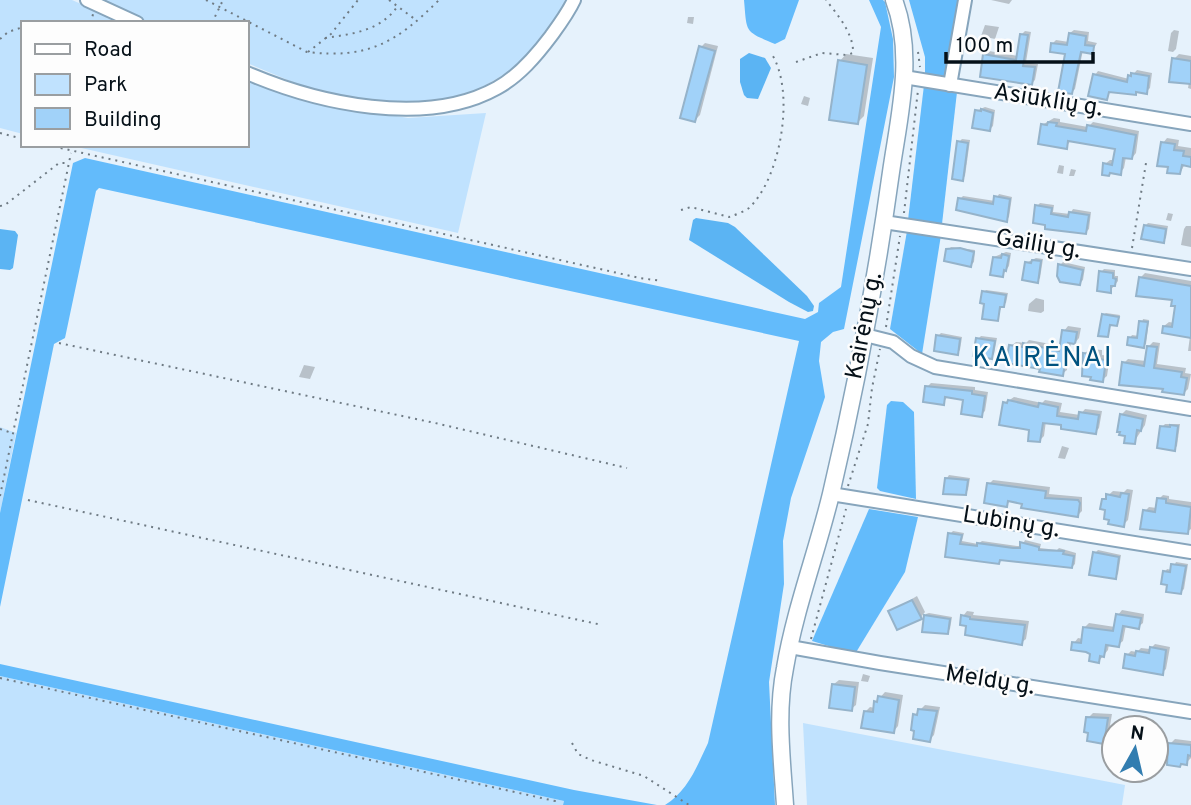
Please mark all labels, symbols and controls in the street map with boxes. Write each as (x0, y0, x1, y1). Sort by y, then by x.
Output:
legend (21, 21, 248, 147)
scale bar (946, 21, 1093, 65)
text: 100 m (956, 33, 1013, 60)
text: Road (84, 37, 133, 64)
text: Park (84, 72, 127, 99)
street label: Asiūklių g. (991, 78, 1105, 124)
text: Building (84, 107, 162, 134)
street label: Gailių g. (993, 223, 1083, 267)
street label: Kairėnų g. (840, 270, 890, 382)
district label: KAIRĖNAI (972, 340, 1114, 377)
street label: Lubinų g. (960, 501, 1062, 545)
street label: Meldų g. (943, 659, 1037, 703)
north arrow (1100, 714, 1170, 784)
text: N (1129, 721, 1146, 747)

